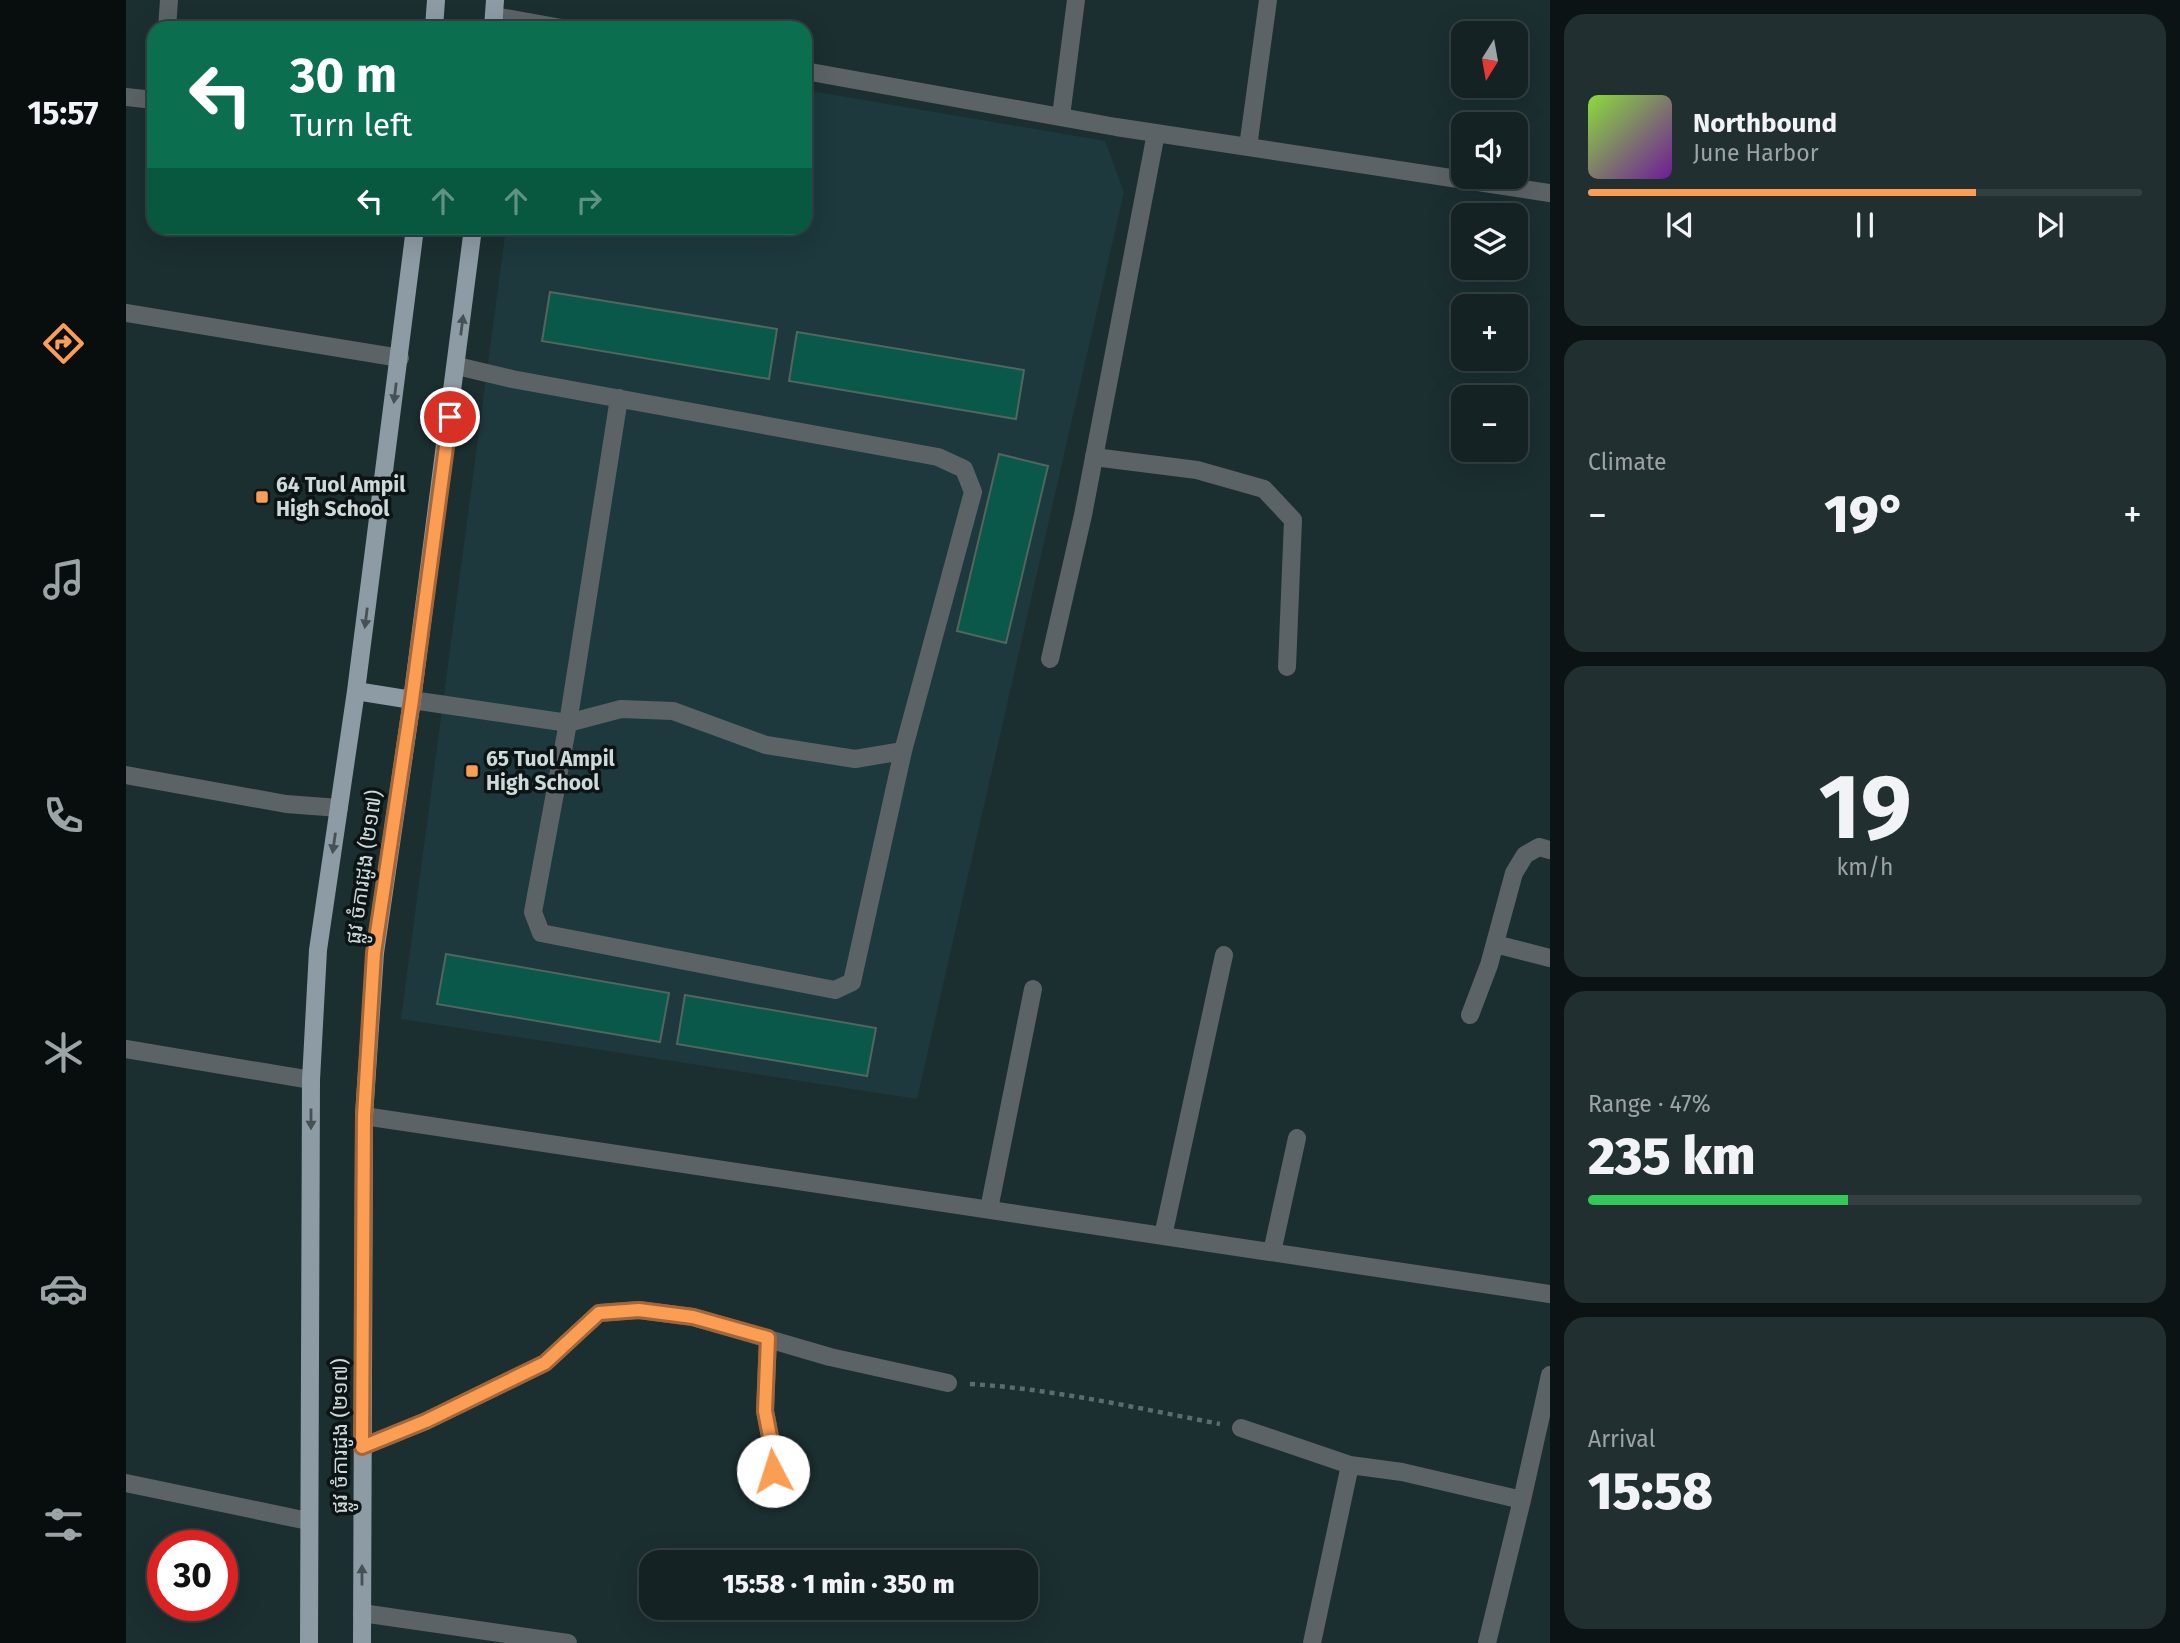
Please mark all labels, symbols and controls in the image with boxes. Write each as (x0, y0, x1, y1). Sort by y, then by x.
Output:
north arrow (1451, 21, 1528, 98)
map controls (1451, 21, 1528, 462)
text: 30 m (290, 46, 397, 105)
icon: left (175, 49, 266, 140)
text: 15:57 (27, 94, 99, 132)
text: Turn left (290, 106, 412, 144)
text: Northbound (1693, 108, 1837, 139)
button: sound (1451, 112, 1528, 189)
text: June Harbor (1693, 139, 1819, 167)
icon: left (351, 182, 389, 220)
icon: ahead (424, 182, 462, 220)
icon: ahead (497, 182, 535, 220)
icon: right (570, 182, 608, 220)
button: layers (1451, 203, 1528, 280)
icon: previous (1661, 206, 1699, 244)
icon: pause (1846, 206, 1884, 244)
icon: next (2031, 206, 2069, 244)
button: + (1451, 294, 1528, 371)
one-way arrow (456, 313, 467, 335)
icon: directions (39, 319, 88, 368)
one-way arrow (389, 382, 400, 404)
button: − (1451, 385, 1528, 462)
pin (420, 387, 480, 447)
icon: arrive (431, 398, 469, 436)
text: Climate (1588, 448, 1667, 476)
place label: 64 Tuol Ampil High School (276, 472, 406, 522)
text: 19° (1824, 483, 1906, 546)
marker: 64 Tuol Ampil High School (254, 489, 270, 505)
text: − (1588, 492, 1607, 538)
text: + (2123, 492, 2142, 538)
icon: music (39, 555, 88, 604)
one-way arrow (360, 607, 371, 629)
place label: 65 Tuol Ampil High School (486, 746, 616, 796)
text: 19 (1818, 753, 1912, 862)
marker: 65 Tuol Ampil High School (464, 763, 480, 779)
street label: ផ្លូវ ចំការដូង (២១៧) (340, 788, 394, 947)
icon: phone (39, 791, 88, 840)
one-way arrow (328, 833, 339, 855)
text: km/h (1837, 853, 1893, 881)
icon: climate (39, 1028, 88, 1077)
text: Range · 47% (1588, 1090, 1711, 1118)
one-way arrow (305, 1108, 317, 1130)
text: 235 km (1588, 1125, 1756, 1188)
icon: car (39, 1264, 88, 1313)
street label: ផ្លូវ ចំការដូង (២១៧) (327, 1358, 359, 1514)
text: Arrival (1588, 1425, 1655, 1453)
position arrow (736, 1434, 810, 1508)
text: 15:58 (1588, 1460, 1713, 1523)
icon: filters (39, 1500, 88, 1549)
speed limit sign: 30 (147, 1530, 238, 1621)
one-way arrow (356, 1564, 368, 1586)
text: 15:58 · 1 min · 350 m (722, 1569, 955, 1600)

